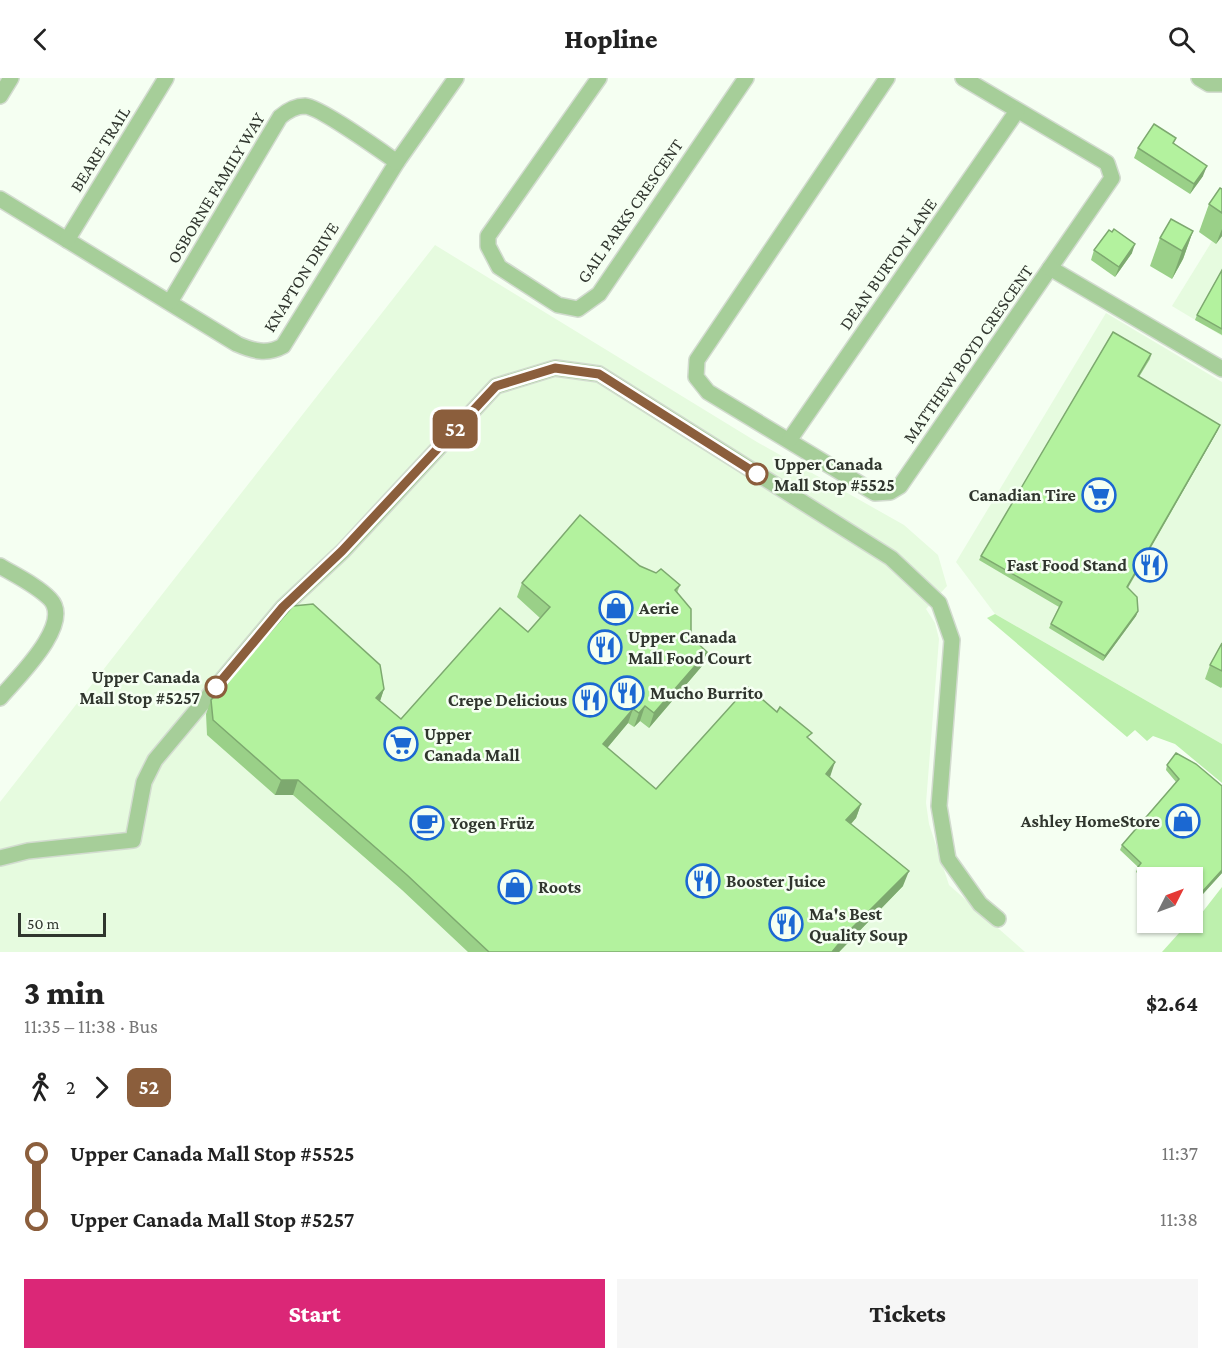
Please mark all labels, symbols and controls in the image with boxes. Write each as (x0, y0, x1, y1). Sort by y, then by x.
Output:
icon: back (24, 23, 57, 56)
icon: search (1165, 23, 1198, 56)
text: Hopline (564, 24, 658, 54)
street label: BEARE TRAIL (66, 103, 134, 195)
street label: OSBORNE FAMILY WAY (163, 109, 269, 267)
street label: GAIL PARKS CRESCENT (573, 135, 687, 287)
street label: DEAN BURTON LANE (835, 194, 941, 334)
street label: KNAPTON DRIVE (259, 218, 343, 336)
street label: MATTHEW BOYD CRESCENT (899, 261, 1037, 447)
line badge: 52 (428, 410, 482, 448)
text: 52 (445, 417, 465, 441)
place label: Upper Canada Mall Stop #5525 (774, 454, 895, 495)
marker: Upper Canada Mall Stop #5525 (746, 463, 768, 485)
supermarket icon: Canadian Tire (1081, 477, 1117, 513)
place label: Canadian Tire (969, 485, 1076, 505)
restaurant icon: Fast Food Stand (1132, 547, 1168, 583)
place label: Fast Food Stand (1007, 555, 1127, 575)
shop icon: Aerie (598, 590, 634, 626)
place label: Aerie (638, 598, 679, 618)
place label: Upper Canada Mall Food Court (628, 627, 752, 668)
restaurant icon: Upper Canada Mall Food Court (587, 629, 623, 665)
place label: Upper Canada Mall Stop #5257 (79, 667, 200, 708)
restaurant icon: Mucho Burrito (609, 675, 645, 711)
marker: Upper Canada Mall Stop #5257 (205, 676, 227, 698)
restaurant icon: Crepe Delicious (572, 682, 608, 718)
place label: Mucho Burrito (650, 683, 763, 703)
place label: Crepe Delicious (448, 690, 567, 710)
place label: Upper Canada Mall (424, 724, 520, 765)
supermarket icon: Upper Canada Mall (383, 726, 419, 762)
shop icon: Ashley HomeStore (1165, 803, 1201, 839)
cafe icon: Yogen Früz (409, 805, 445, 841)
place label: Ashley HomeStore (1020, 811, 1160, 831)
place label: Yogen Früz (450, 813, 534, 833)
restaurant icon: Booster Juice (685, 863, 721, 899)
north arrow (1137, 867, 1203, 933)
map controls (1137, 867, 1203, 933)
shop icon: Roots (497, 869, 533, 905)
place label: Booster Juice (726, 871, 826, 891)
place label: Roots (538, 877, 581, 897)
place label: Ma's Best Quality Soup (809, 904, 908, 945)
restaurant icon: Ma's Best Quality Soup (768, 906, 804, 942)
scale bar (18, 910, 106, 938)
text: 50 m (27, 915, 59, 932)
text: 3 min (24, 974, 105, 1011)
text: $2.64 (1146, 991, 1198, 1016)
text: 11:35 – 11:38 · Bus (24, 1015, 158, 1037)
icon: walk (24, 1071, 57, 1104)
icon: forward (85, 1071, 118, 1104)
text: 52 (139, 1075, 159, 1099)
text: 2 (66, 1076, 76, 1098)
text: Upper Canada Mall Stop #5525 (70, 1141, 355, 1166)
text: 11:37 (1162, 1142, 1198, 1164)
text: Upper Canada Mall Stop #5257 (70, 1207, 354, 1232)
text: 11:38 (1160, 1208, 1198, 1230)
button: Start (24, 1279, 605, 1348)
button: Tickets (617, 1279, 1198, 1348)

